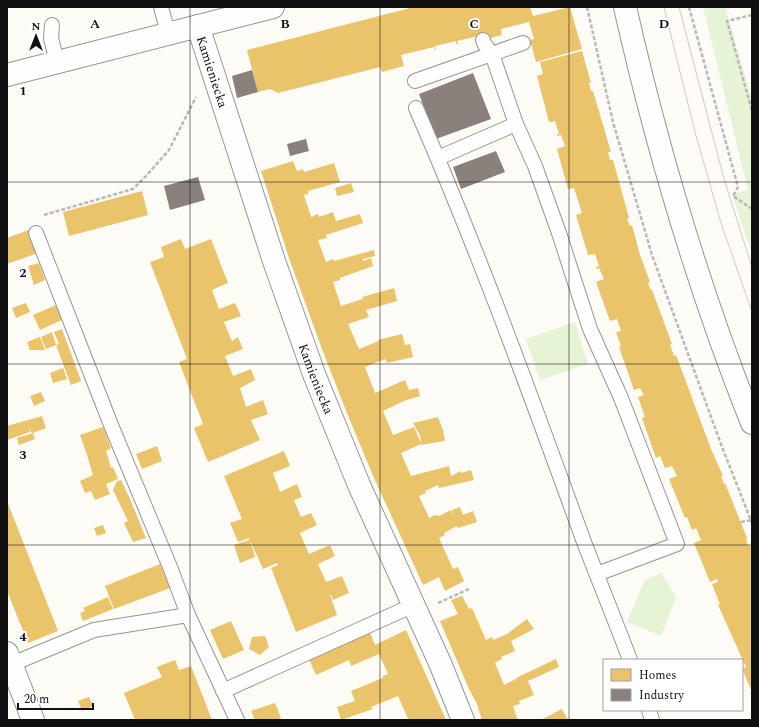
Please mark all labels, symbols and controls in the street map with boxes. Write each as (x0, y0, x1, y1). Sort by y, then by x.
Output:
text: A (90, 14, 100, 34)
text: B (280, 14, 290, 34)
text: C (469, 14, 479, 34)
text: D (659, 14, 669, 34)
north arrow (16, 16, 56, 56)
text: N (32, 18, 41, 35)
street label: Kamieniecka (191, 33, 233, 111)
text: 1 (19, 81, 27, 101)
text: 2 (19, 263, 27, 283)
street label: Kamieniecka (293, 341, 339, 418)
text: 3 (19, 445, 27, 465)
text: 4 (19, 627, 27, 647)
legend (603, 659, 743, 711)
text: Homes (639, 666, 677, 685)
scale bar (18, 685, 93, 711)
text: Industry (639, 686, 685, 705)
text: 20 m (24, 690, 49, 709)

